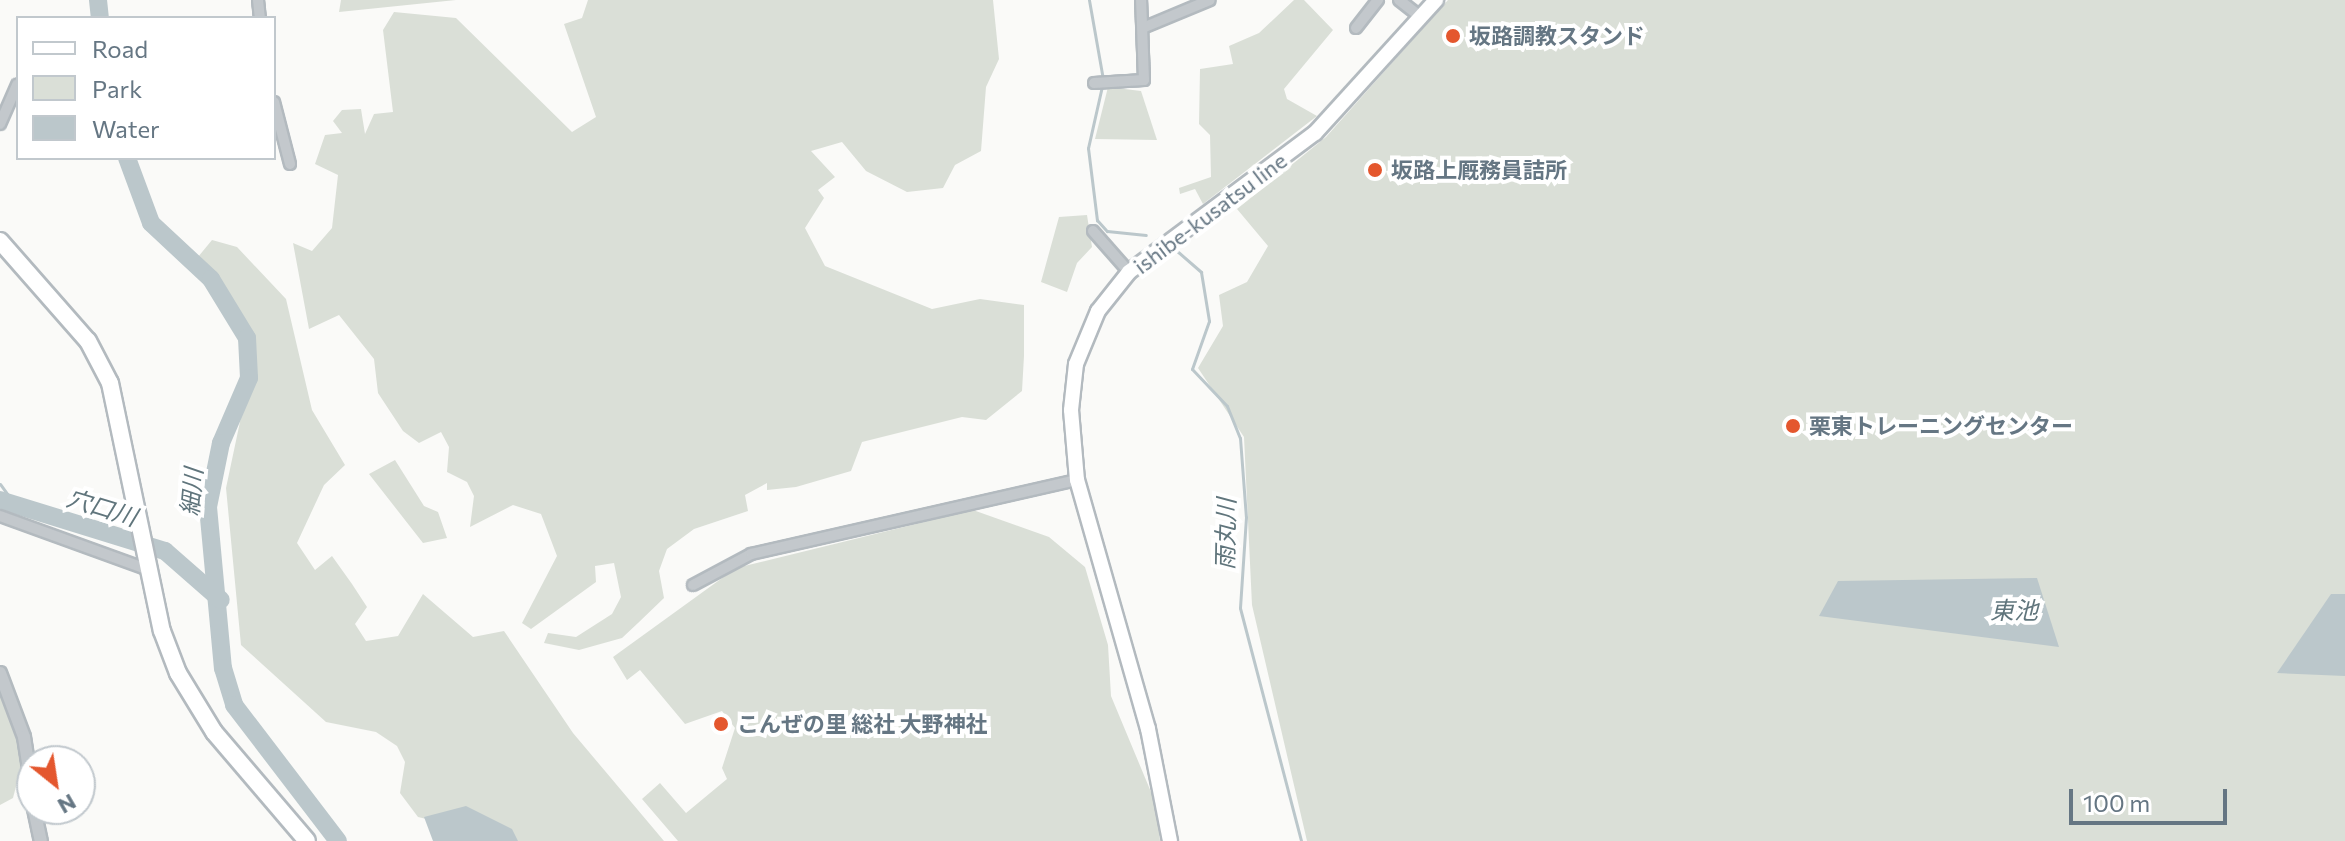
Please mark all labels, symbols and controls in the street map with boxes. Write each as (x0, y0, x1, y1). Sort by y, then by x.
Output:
legend (16, 16, 276, 160)
place label: 坂路調教スタンド (1469, 23, 1645, 49)
marker: 坂路調教スタンド (1444, 27, 1462, 45)
text: Road (92, 34, 148, 63)
text: Park (92, 74, 142, 103)
text: Water (92, 114, 160, 143)
street label: ishibe-kusatsu line (1128, 147, 1292, 279)
place label: 坂路上厩務員詰所 (1391, 157, 1567, 183)
marker: 坂路上厩務員詰所 (1366, 161, 1384, 179)
place label: 栗東トレーニングセンター (1809, 413, 2073, 439)
marker: 栗東トレーニングセンター (1784, 417, 1802, 435)
water label: 細川 (175, 467, 207, 517)
water label: 穴口川 (63, 483, 141, 531)
water label: 雨丸川 (1210, 498, 1240, 570)
water label: 東池 (1990, 596, 2038, 624)
place label: こんぜの里 総社 大野神社 (737, 711, 987, 737)
marker: こんぜの里 総社 大野神社 (712, 715, 730, 733)
north arrow (16, 745, 96, 825)
scale bar (2073, 773, 2231, 823)
text: 100 m (2083, 788, 2150, 817)
text: N (53, 789, 81, 820)

